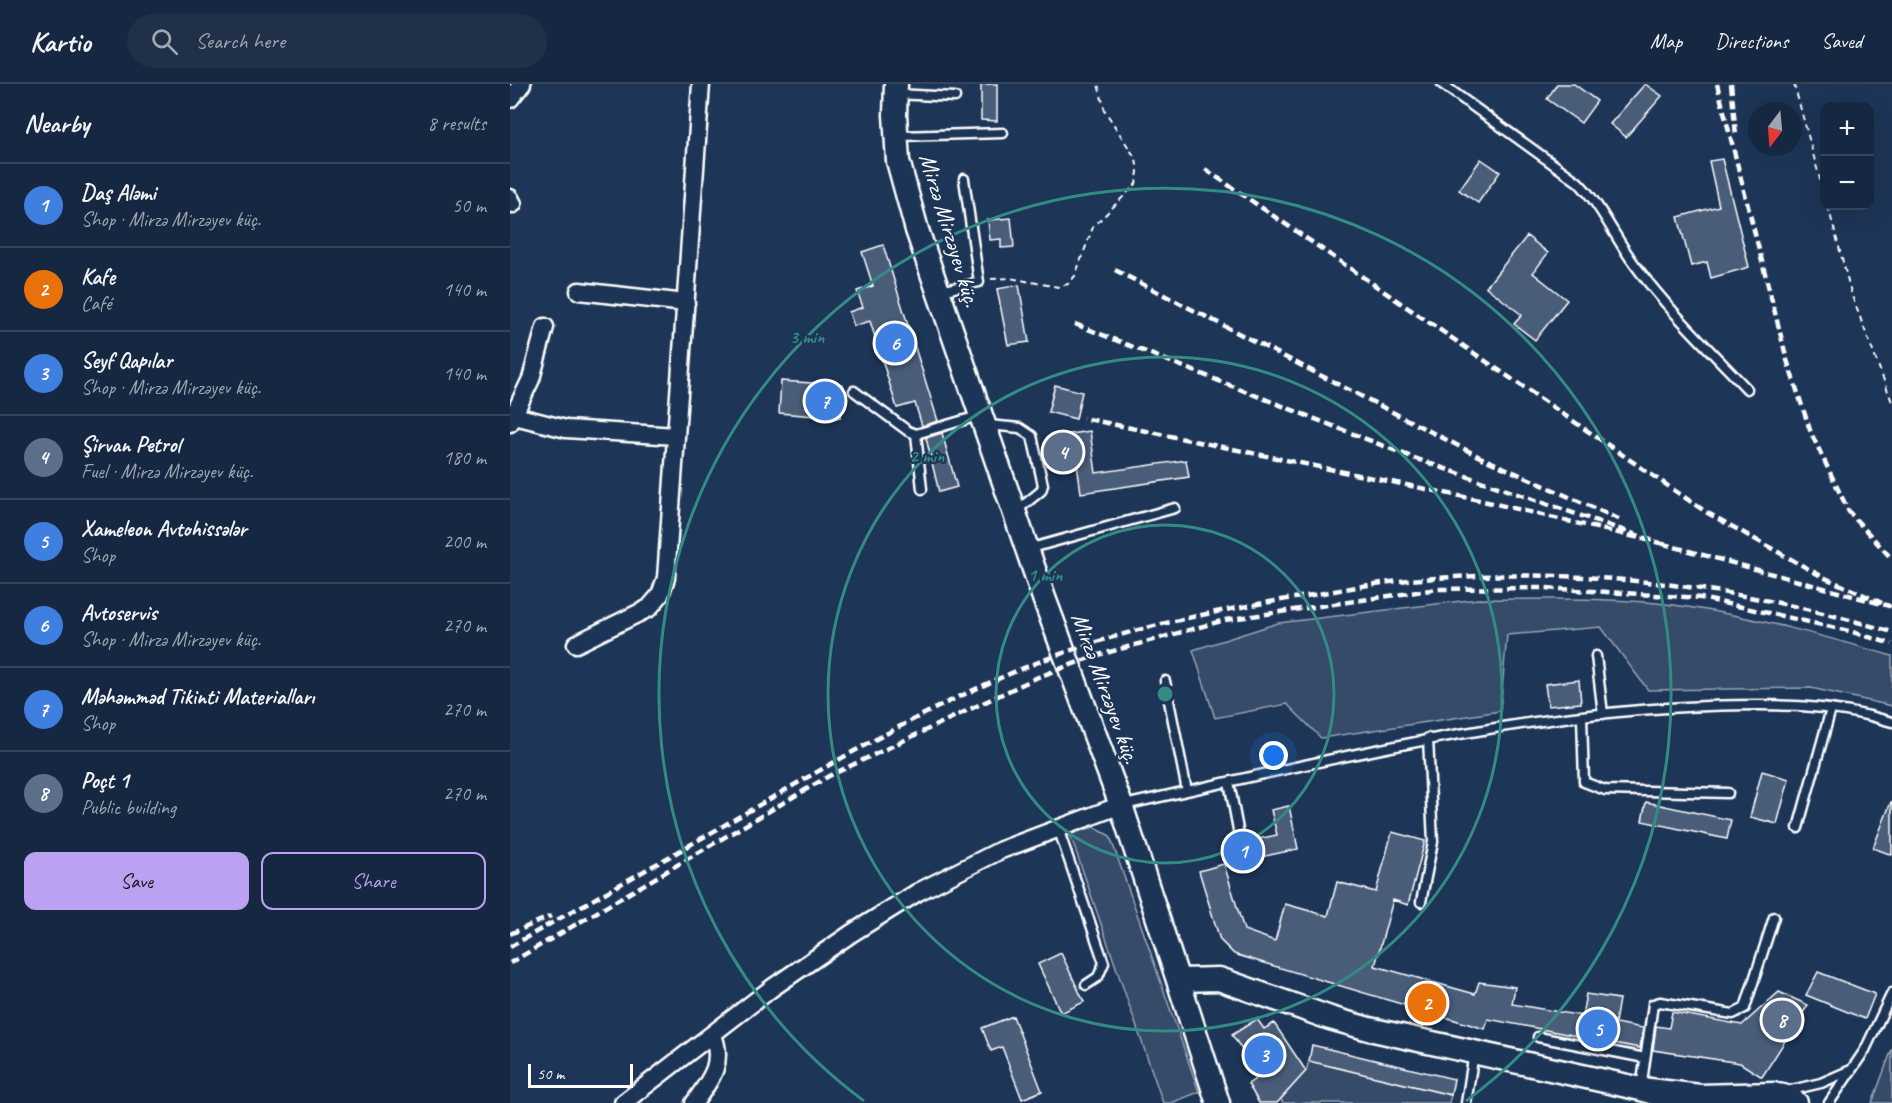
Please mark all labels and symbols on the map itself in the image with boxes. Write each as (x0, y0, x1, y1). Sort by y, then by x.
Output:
north arrow (1748, 102, 1802, 156)
street label: Mirzə Mirzəyev küç. (912, 150, 988, 311)
pin: 6 (876, 320, 914, 366)
text: 3 min (790, 326, 825, 348)
pin: 7 (806, 378, 844, 424)
pin: 4 (1044, 430, 1082, 475)
text: 2 min (910, 445, 945, 467)
text: 1 min (1028, 564, 1063, 586)
street label: Mirzə Mirzəyev küç. (1065, 608, 1147, 768)
centre of rings (1155, 684, 1175, 704)
your location (1259, 741, 1288, 770)
pin: 1 (1224, 828, 1262, 873)
pin: 2 (1408, 980, 1446, 1026)
pin: 8 (1762, 998, 1802, 1042)
pin: 5 (1578, 1006, 1618, 1052)
pin: 3 (1244, 1032, 1284, 1078)
scale bar (528, 1061, 633, 1088)

